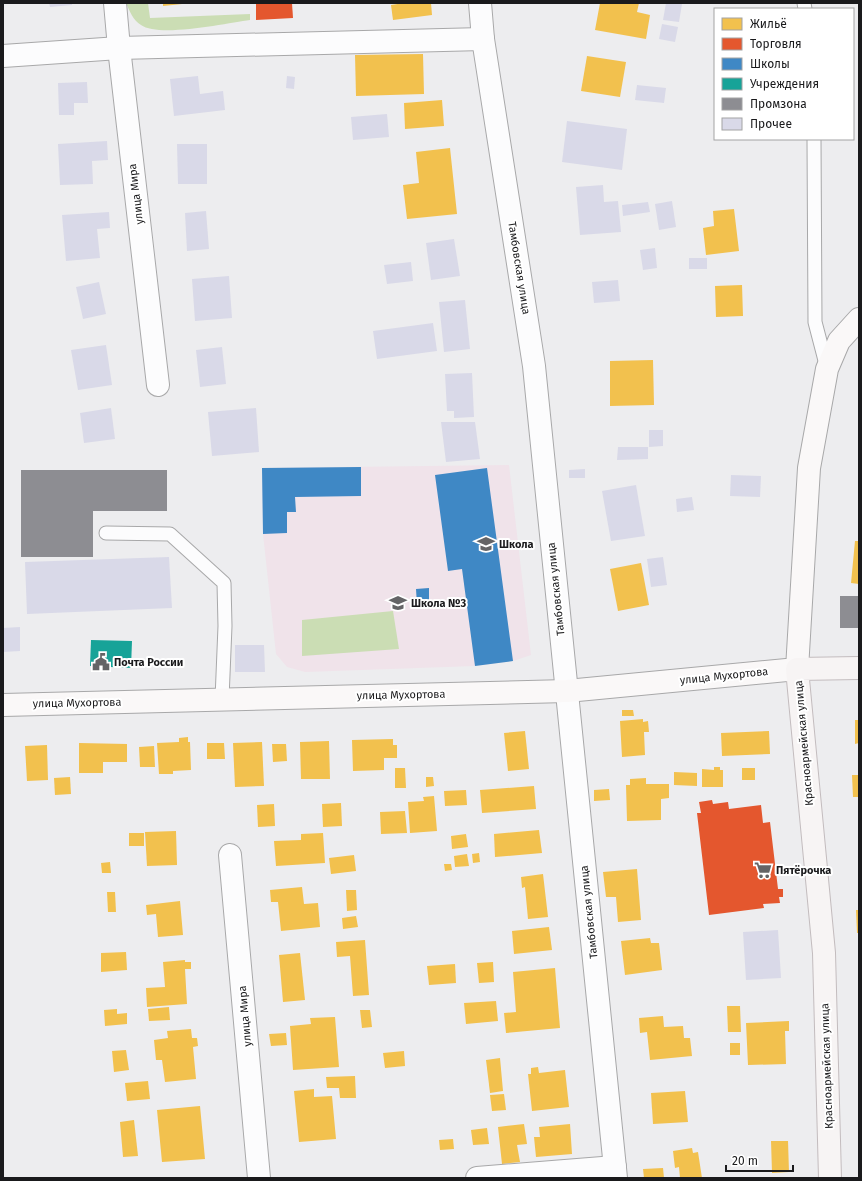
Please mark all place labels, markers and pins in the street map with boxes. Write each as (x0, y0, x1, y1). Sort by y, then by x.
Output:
school or university icon: Школа (476, 534, 496, 554)
place label: Школа (499, 538, 534, 551)
school or university icon: Школа №3 (388, 593, 408, 613)
place label: Школа №3 (411, 597, 467, 610)
public building icon: Почта России (91, 652, 111, 672)
place label: Почта России (114, 656, 183, 669)
supermarket icon: Пятёрочка (753, 860, 773, 880)
place label: Пятёрочка (776, 864, 831, 877)

